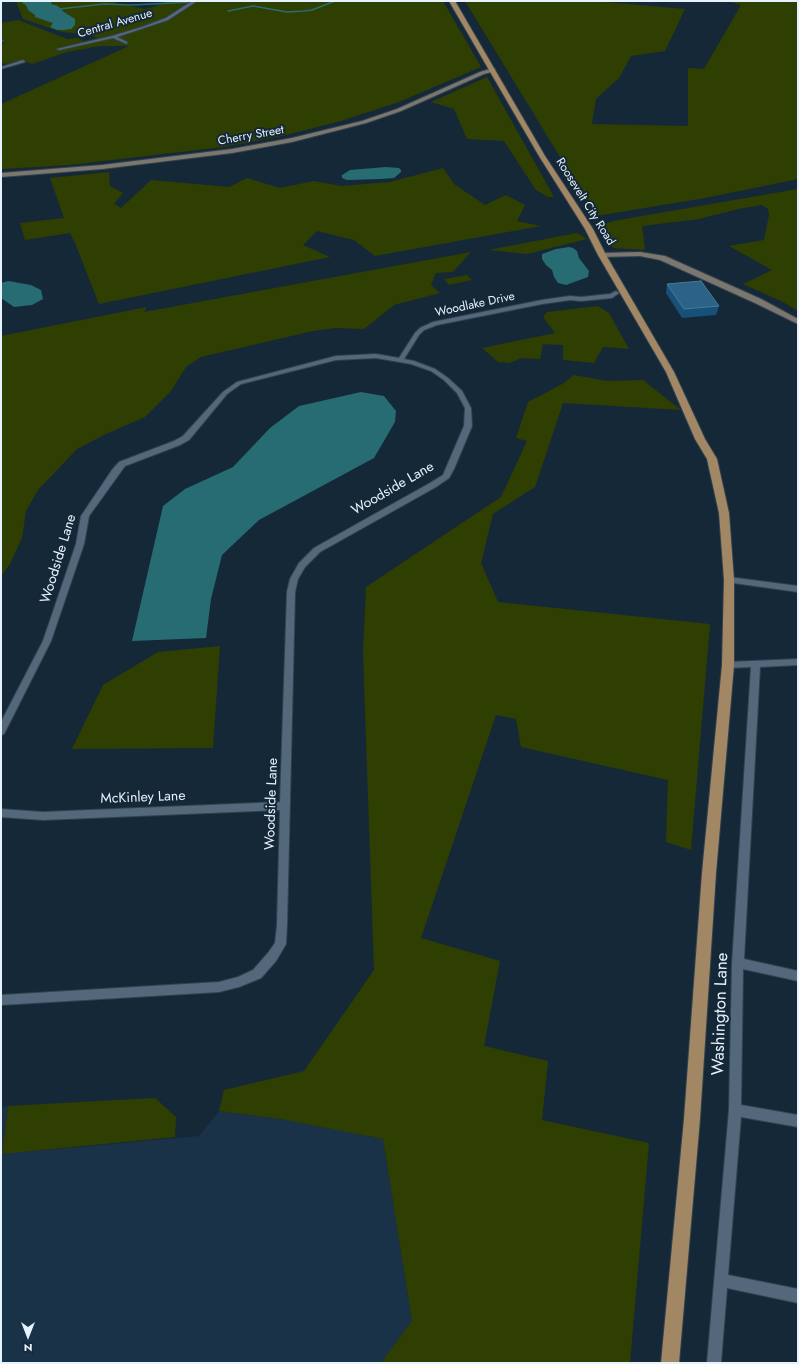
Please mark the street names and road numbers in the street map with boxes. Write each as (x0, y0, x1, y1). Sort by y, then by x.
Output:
street label: Central Avenue (76, 6, 154, 42)
street label: Cherry Street (217, 123, 285, 149)
street label: Roosevelt City Road (552, 156, 618, 248)
street label: Woodlake Drive (434, 290, 516, 320)
street label: Woodside Lane (349, 459, 437, 519)
street label: Woodside Lane (37, 512, 81, 606)
street label: Woodside Lane (262, 758, 282, 850)
street label: McKinley Lane (100, 788, 186, 808)
street label: Washington Lane (709, 952, 733, 1076)

